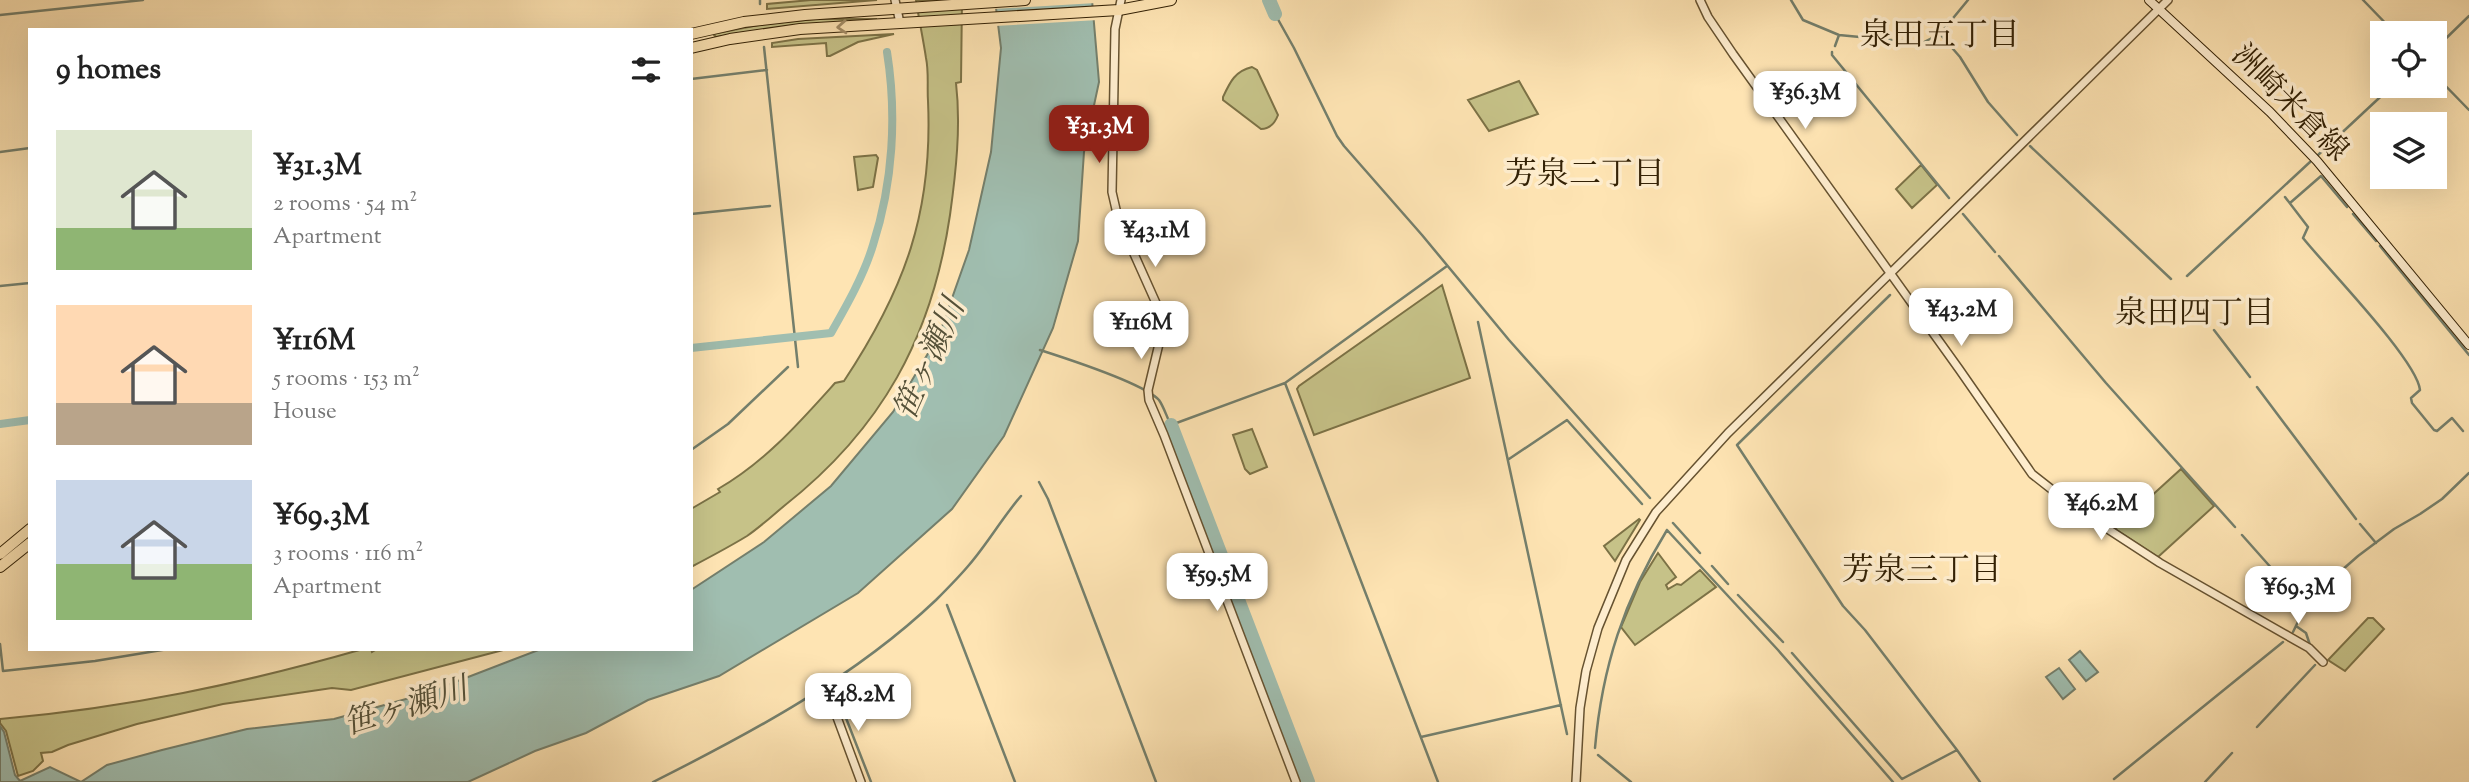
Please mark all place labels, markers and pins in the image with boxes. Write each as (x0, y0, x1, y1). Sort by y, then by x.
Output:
pin: ¥36.3M (1748, 72, 1862, 131)
pin: ¥31.3M (1042, 106, 1156, 165)
pin: ¥43.1M (1098, 210, 1212, 269)
pin: ¥43.2M (1904, 288, 2018, 348)
pin: ¥116M (1092, 302, 1190, 361)
pin: ¥46.2M (2044, 482, 2158, 542)
pin: ¥59.5M (1160, 554, 1274, 613)
pin: ¥69.3M (2241, 566, 2355, 626)
pin: ¥48.2M (801, 674, 915, 733)

